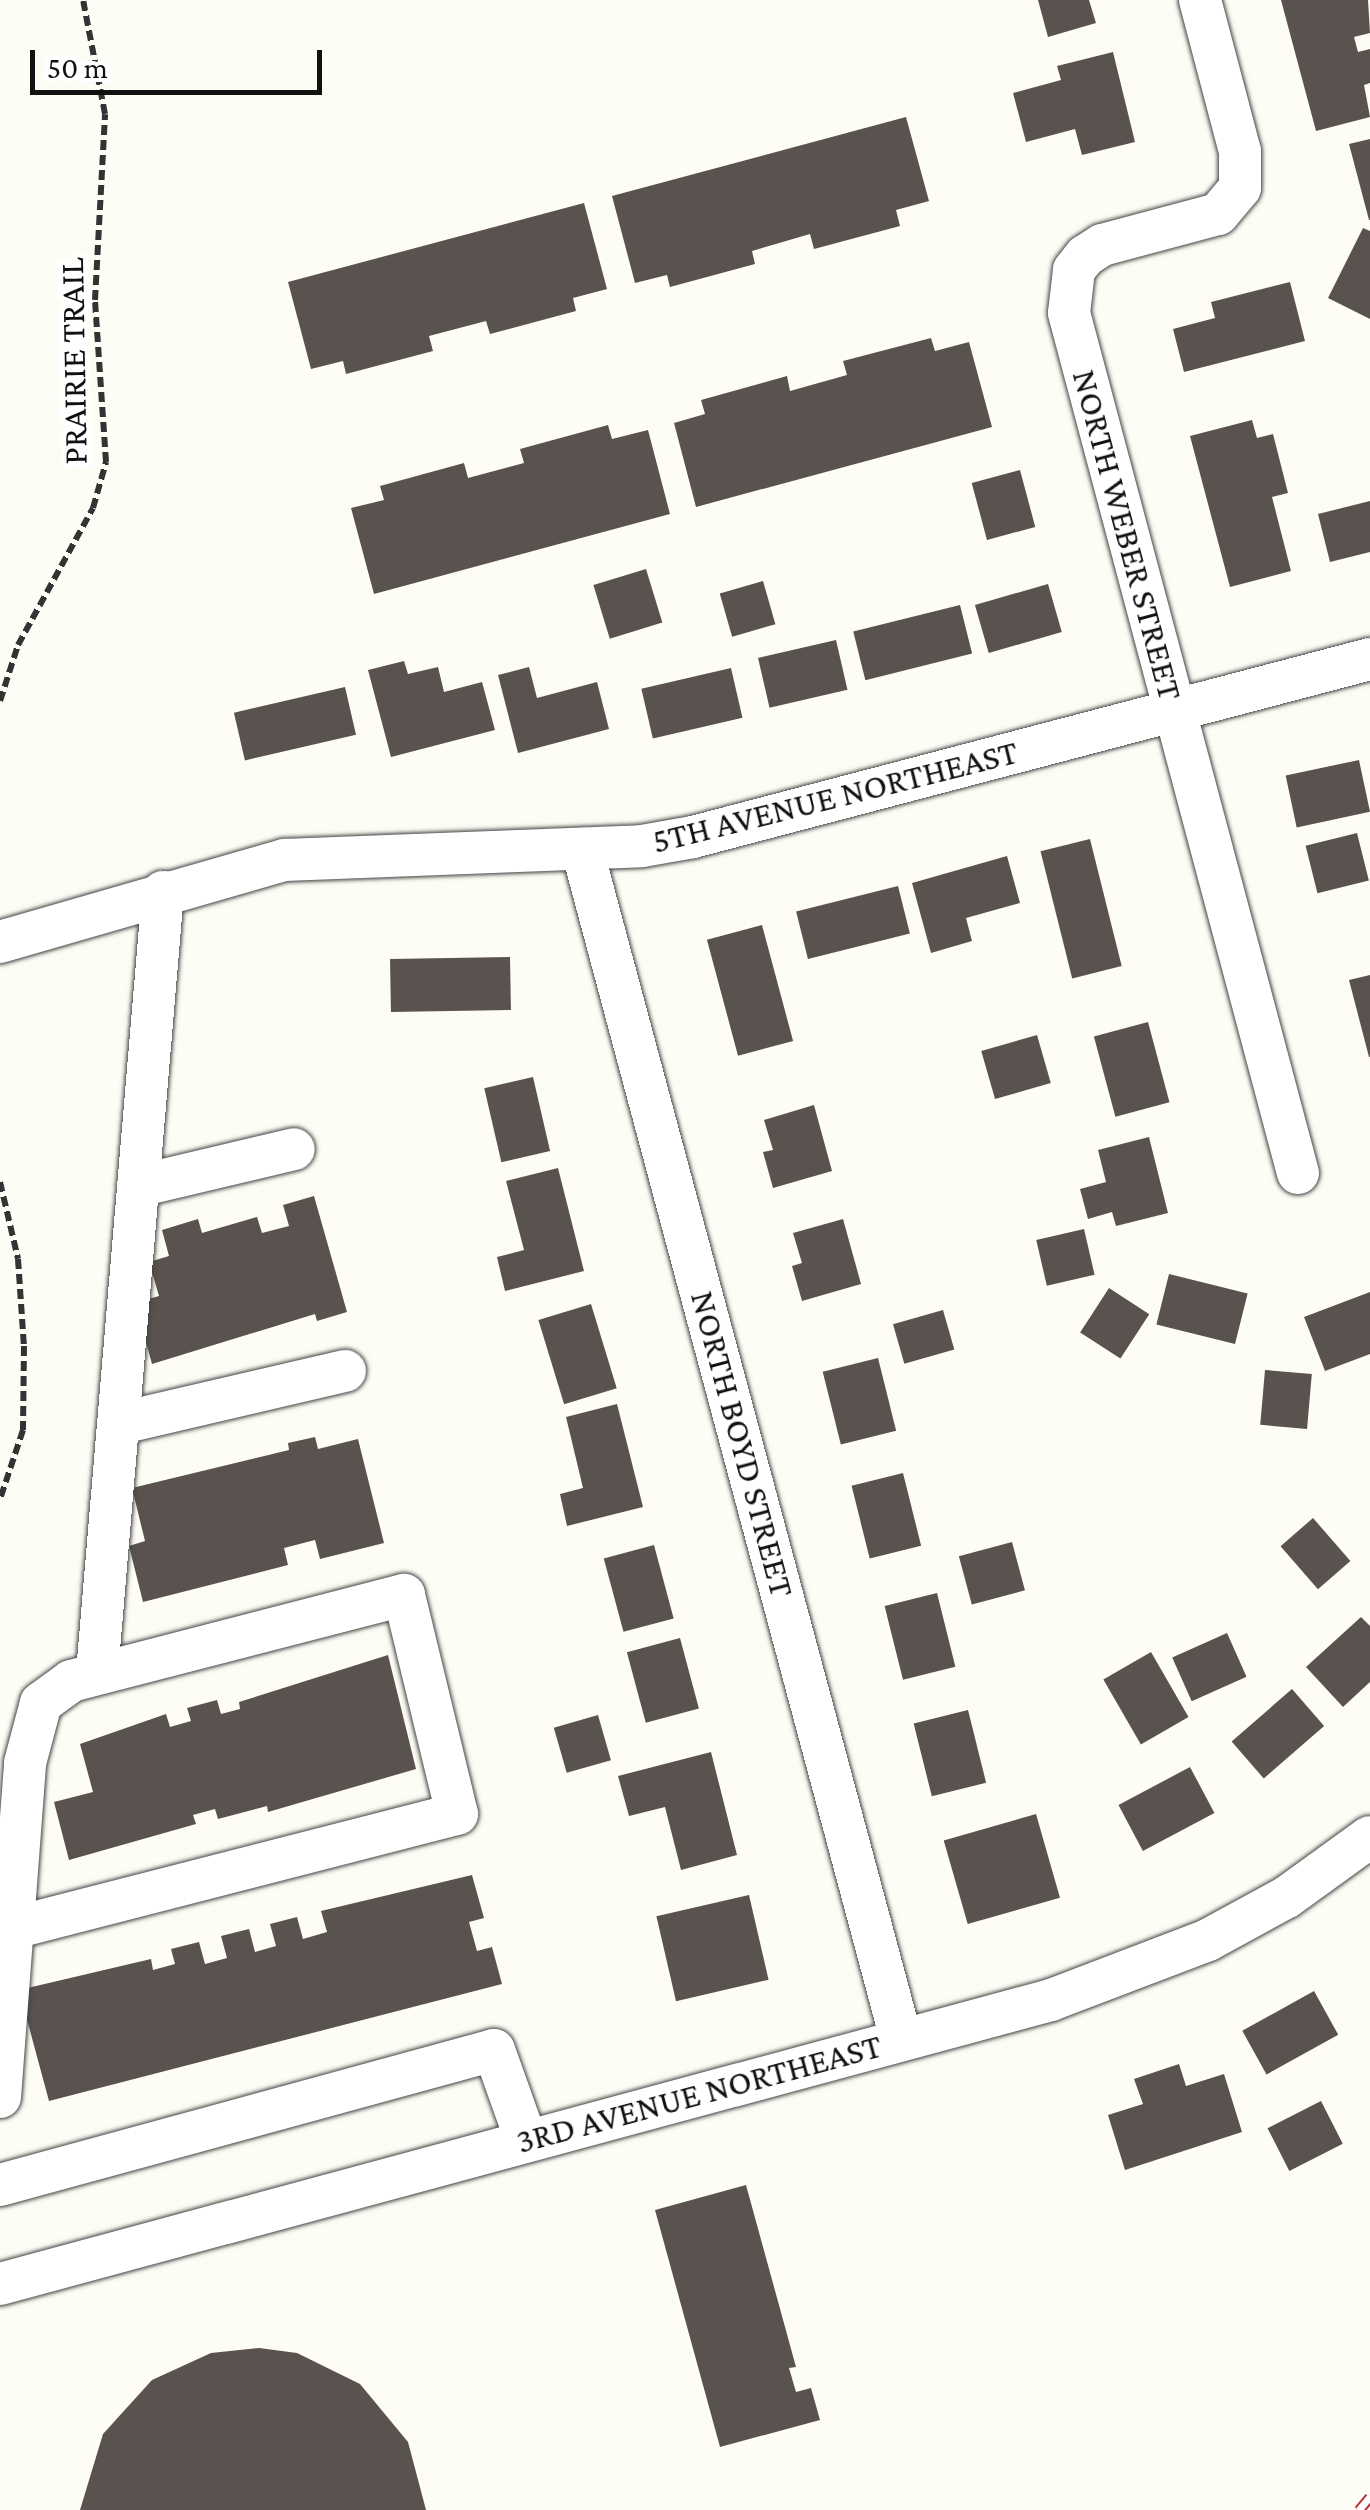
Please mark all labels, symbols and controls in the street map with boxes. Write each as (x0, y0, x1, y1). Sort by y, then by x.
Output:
scale bar (35, 30, 328, 92)
text: 50 m (47, 51, 108, 84)
street label: PRAIRIE TRAIL (51, 257, 97, 465)
street label: NORTH WEBER STREET (1063, 365, 1191, 705)
street label: 5TH AVENUE NORTHEAST (648, 731, 1022, 863)
street label: NORTH BOYD STREET (681, 1286, 803, 1602)
street label: 3RD AVENUE NORTHEAST (512, 2025, 886, 2163)

